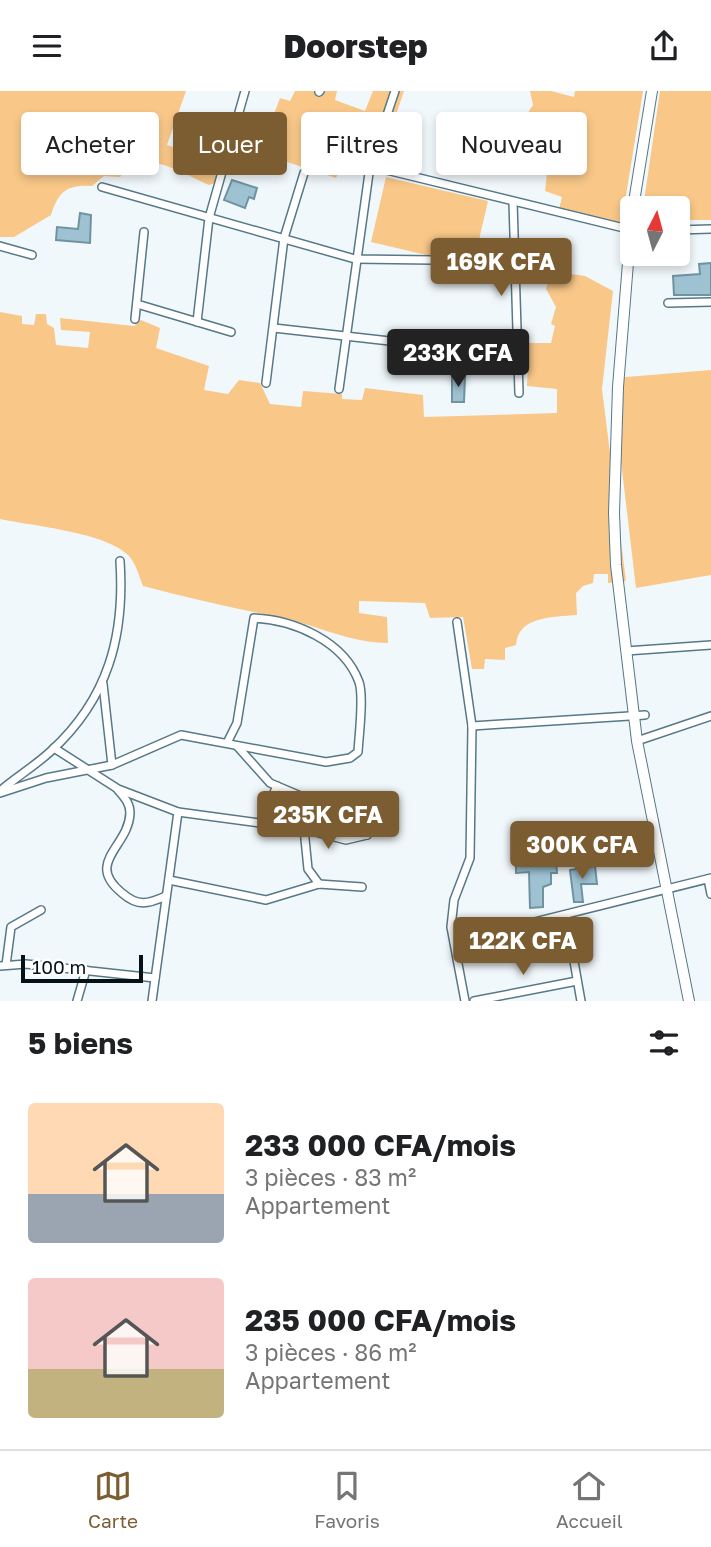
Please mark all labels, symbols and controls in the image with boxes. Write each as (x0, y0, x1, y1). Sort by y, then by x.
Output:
icon: menu (28, 27, 66, 65)
text: Doorstep (283, 27, 428, 65)
icon: share (645, 27, 683, 65)
chip: Acheter (21, 112, 159, 175)
chip: Louer (173, 112, 287, 175)
chip: Filtres (301, 112, 422, 175)
chip: Nouveau (436, 112, 587, 175)
north arrow (620, 196, 690, 266)
map controls (620, 196, 690, 266)
pin: 169K CFA (429, 239, 573, 298)
text: 169K CFA (447, 247, 555, 275)
pin: 233K CFA (386, 329, 530, 389)
text: 233K CFA (403, 338, 513, 366)
pin: 235K CFA (256, 791, 400, 851)
text: 235K CFA (273, 800, 383, 828)
pin: 300K CFA (510, 821, 654, 881)
text: 300K CFA (526, 830, 638, 858)
pin: 122K CFA (451, 917, 595, 977)
text: 122K CFA (469, 926, 577, 954)
scale bar (21, 952, 144, 984)
text: 100 m (32, 955, 86, 978)
icon: filters (645, 1024, 683, 1062)
text: 5 biens (28, 1025, 133, 1061)
text: 233 000 CFA/mois (245, 1127, 516, 1163)
icon: home (84, 1131, 168, 1215)
text: 3 pièces · 83 m² (245, 1163, 416, 1191)
text: Appartement (245, 1191, 390, 1219)
text: 235 000 CFA/mois (245, 1302, 516, 1338)
icon: home (84, 1306, 168, 1390)
text: 3 pièces · 86 m² (245, 1338, 417, 1366)
text: Appartement (245, 1366, 390, 1394)
tab: Carte (88, 1467, 138, 1532)
tab: Favoris (314, 1467, 380, 1532)
tab: Accueil (556, 1467, 623, 1532)

